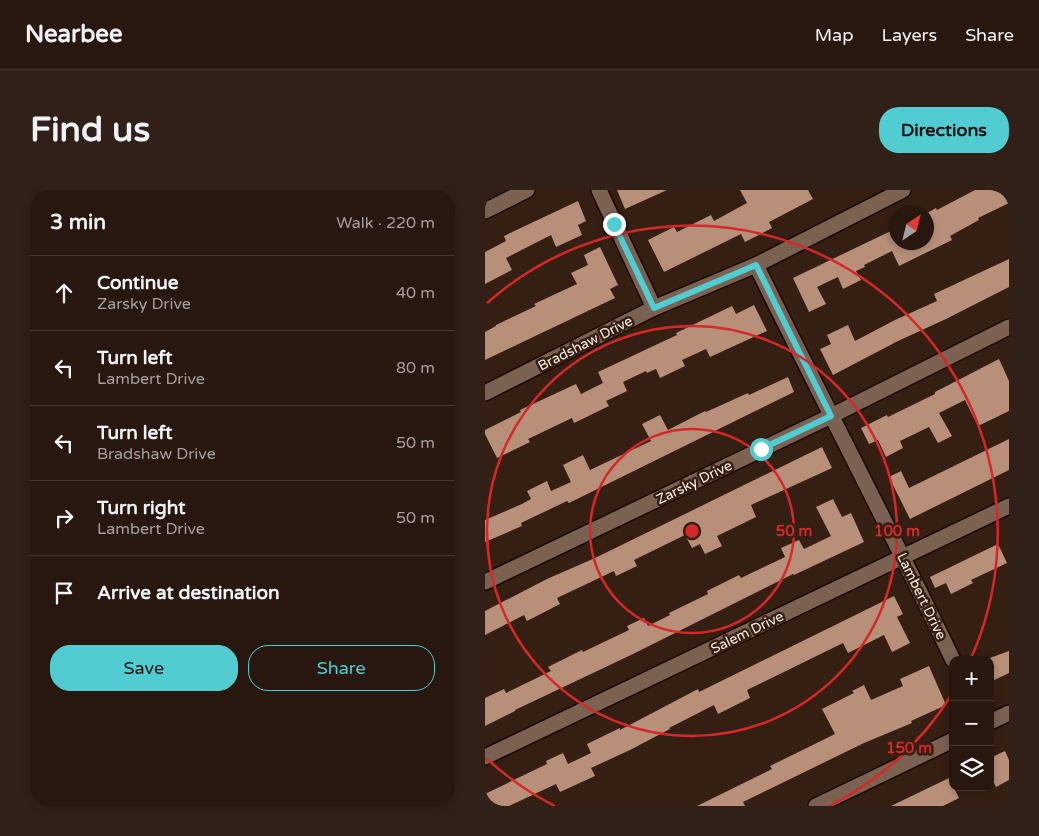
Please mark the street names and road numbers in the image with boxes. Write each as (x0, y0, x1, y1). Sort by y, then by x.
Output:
street label: Bradshaw Drive (535, 312, 635, 375)
street label: Zarsky Drive (654, 457, 735, 508)
street label: Lambert Drive (893, 550, 950, 642)
street label: Salem Drive (708, 607, 786, 657)

